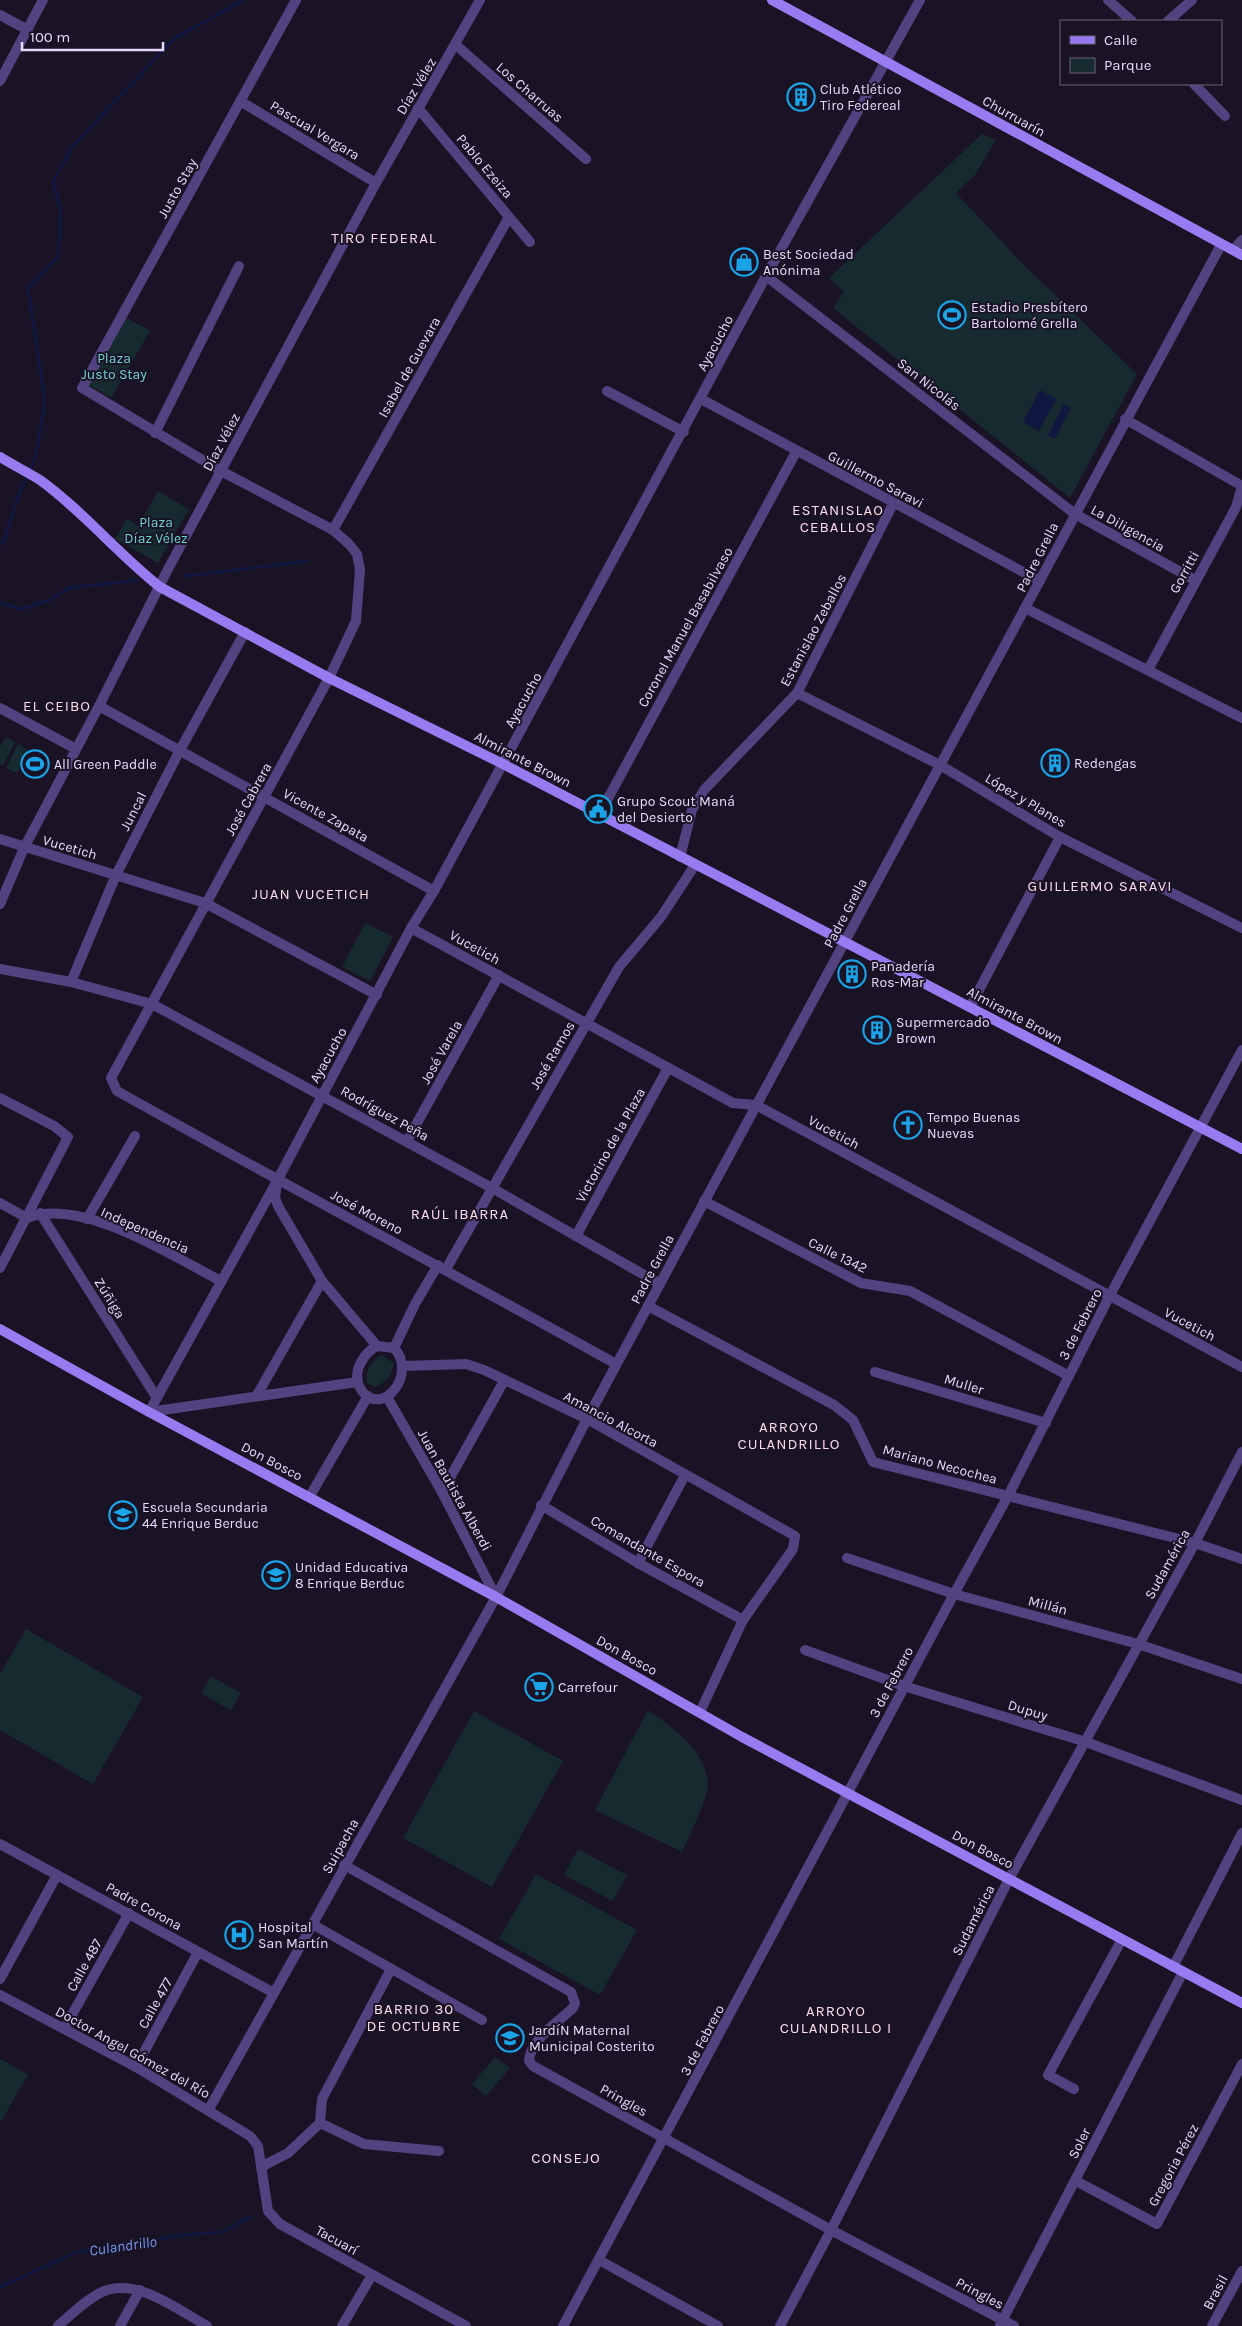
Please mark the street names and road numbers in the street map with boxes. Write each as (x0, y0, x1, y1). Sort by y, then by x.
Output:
street label: Díaz Vélez (393, 55, 440, 118)
street label: Los Charruas (493, 59, 567, 126)
street label: Churruarín (979, 92, 1048, 141)
street label: Pascual Vergara (267, 97, 363, 164)
street label: Pablo Ezeiza (453, 131, 516, 202)
street label: Justo Stay (154, 155, 201, 221)
street label: Ayacucho (694, 312, 737, 374)
street label: Isabel de Guevara (375, 314, 444, 421)
street label: San Nicolás (894, 354, 964, 414)
street label: Díaz Vélez (199, 410, 244, 474)
street label: Guillermo Saravi (825, 447, 927, 512)
street label: La Diligencia (1088, 501, 1168, 556)
street label: Padre Grella (1013, 519, 1062, 595)
street label: Coronel Manuel Basabilvaso (634, 544, 737, 710)
street label: Gorritti (1166, 548, 1203, 596)
street label: Estanislao Zeballos (777, 571, 850, 689)
street label: Ayacucho (501, 669, 546, 731)
street label: Almirante Brown (472, 728, 574, 791)
street label: José Cabrera (221, 760, 275, 839)
street label: López y Planes (982, 770, 1069, 831)
street label: Vicente Zapata (280, 785, 372, 846)
street label: Juncal (116, 789, 150, 834)
street label: Vucetich (41, 832, 99, 863)
street label: Padre Grella (820, 876, 871, 951)
street label: Vucetich (446, 926, 503, 968)
street label: Almirante Brown (964, 983, 1066, 1048)
street label: José Varela (417, 1017, 466, 1087)
street label: José Ramos (526, 1018, 579, 1092)
street label: Ayacucho (306, 1024, 351, 1086)
street label: Rodríguez Peña (338, 1082, 432, 1145)
street label: Victorino de la Plaza (572, 1085, 649, 1205)
street label: Vucetich (805, 1112, 862, 1153)
street label: José Moreno (328, 1186, 406, 1238)
street label: Independencia (98, 1203, 192, 1257)
street label: Padre Grella (627, 1232, 678, 1307)
street label: Calle 1342 (806, 1234, 870, 1277)
street label: Zúñiga (90, 1275, 129, 1322)
street label: 3 de Febrero (1055, 1286, 1106, 1363)
street label: Vucetich (1161, 1304, 1218, 1345)
street label: Muller (942, 1370, 987, 1399)
street label: Amancio Alcorta (561, 1387, 661, 1451)
street label: Juan Bautista Alberdi (414, 1426, 495, 1554)
street label: Don Bosco (238, 1438, 305, 1485)
street label: Mariano Necochea (881, 1441, 999, 1488)
street label: Comandante Espora (587, 1512, 708, 1591)
street label: Sudamérica (1141, 1526, 1194, 1602)
street label: Millán (1026, 1592, 1069, 1619)
street label: Don Bosco (593, 1632, 660, 1679)
street label: 3 de Febrero (866, 1644, 917, 1721)
street label: Dupuy (1006, 1696, 1050, 1725)
street label: Suipacha (318, 1816, 363, 1877)
street label: Don Bosco (949, 1826, 1016, 1873)
street label: Padre Corona (103, 1879, 185, 1934)
street label: Sudamérica (948, 1882, 999, 1959)
street label: Calle 487 (63, 1936, 106, 1995)
street label: Calle 477 (135, 1974, 177, 2032)
street label: 3 de Febrero (677, 2002, 728, 2079)
street label: Doctor Angel Gómez del Río (52, 2003, 213, 2102)
street label: Pringles (597, 2080, 651, 2120)
street label: Gregoria Pérez (1145, 2121, 1202, 2209)
street label: Soler (1065, 2124, 1095, 2161)
street label: Tacuarí (312, 2222, 362, 2259)
street label: Brasil (1199, 2272, 1232, 2313)
street label: Pringles (953, 2274, 1007, 2313)

